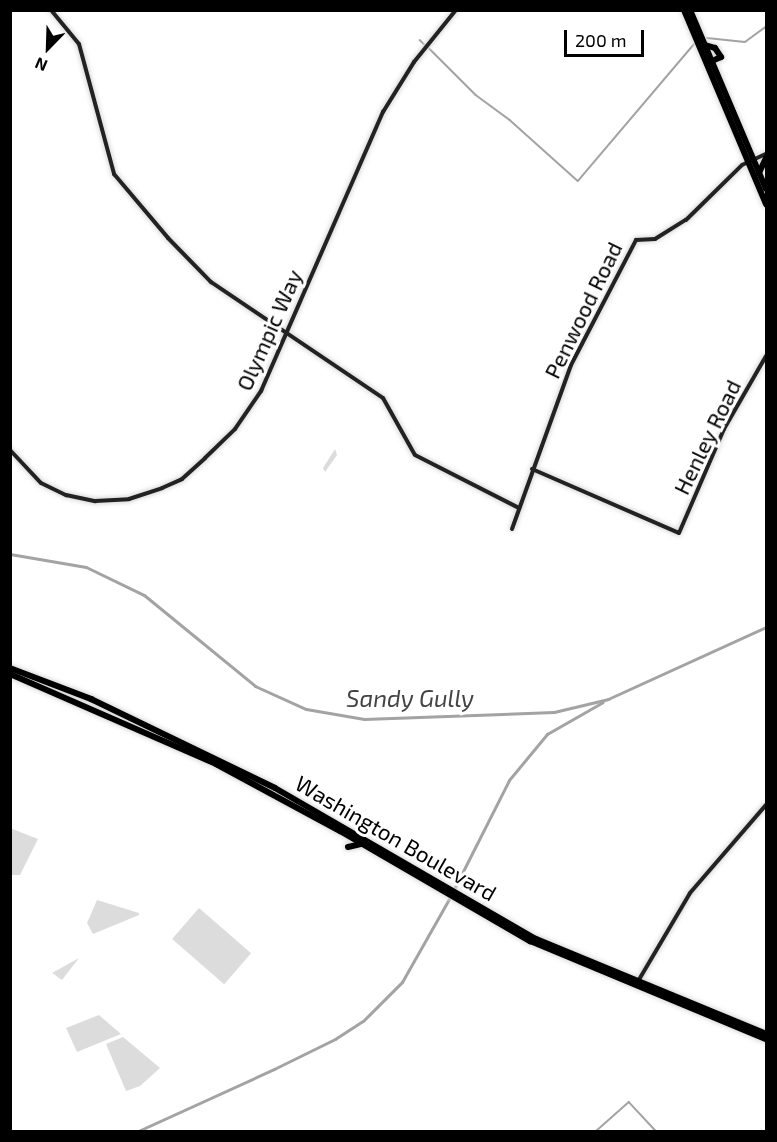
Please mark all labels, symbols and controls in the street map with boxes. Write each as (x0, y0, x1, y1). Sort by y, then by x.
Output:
north arrow (18, 18, 78, 78)
scale bar (567, 18, 646, 56)
text: 200 m (575, 29, 627, 51)
text: N (32, 54, 50, 76)
street label: Penwood Road (539, 237, 627, 383)
street label: Olympic Way (231, 265, 307, 395)
street label: Henley Road (668, 375, 746, 499)
water label: Sandy Gully (346, 684, 474, 712)
street label: Washington Boulevard (291, 770, 501, 906)

